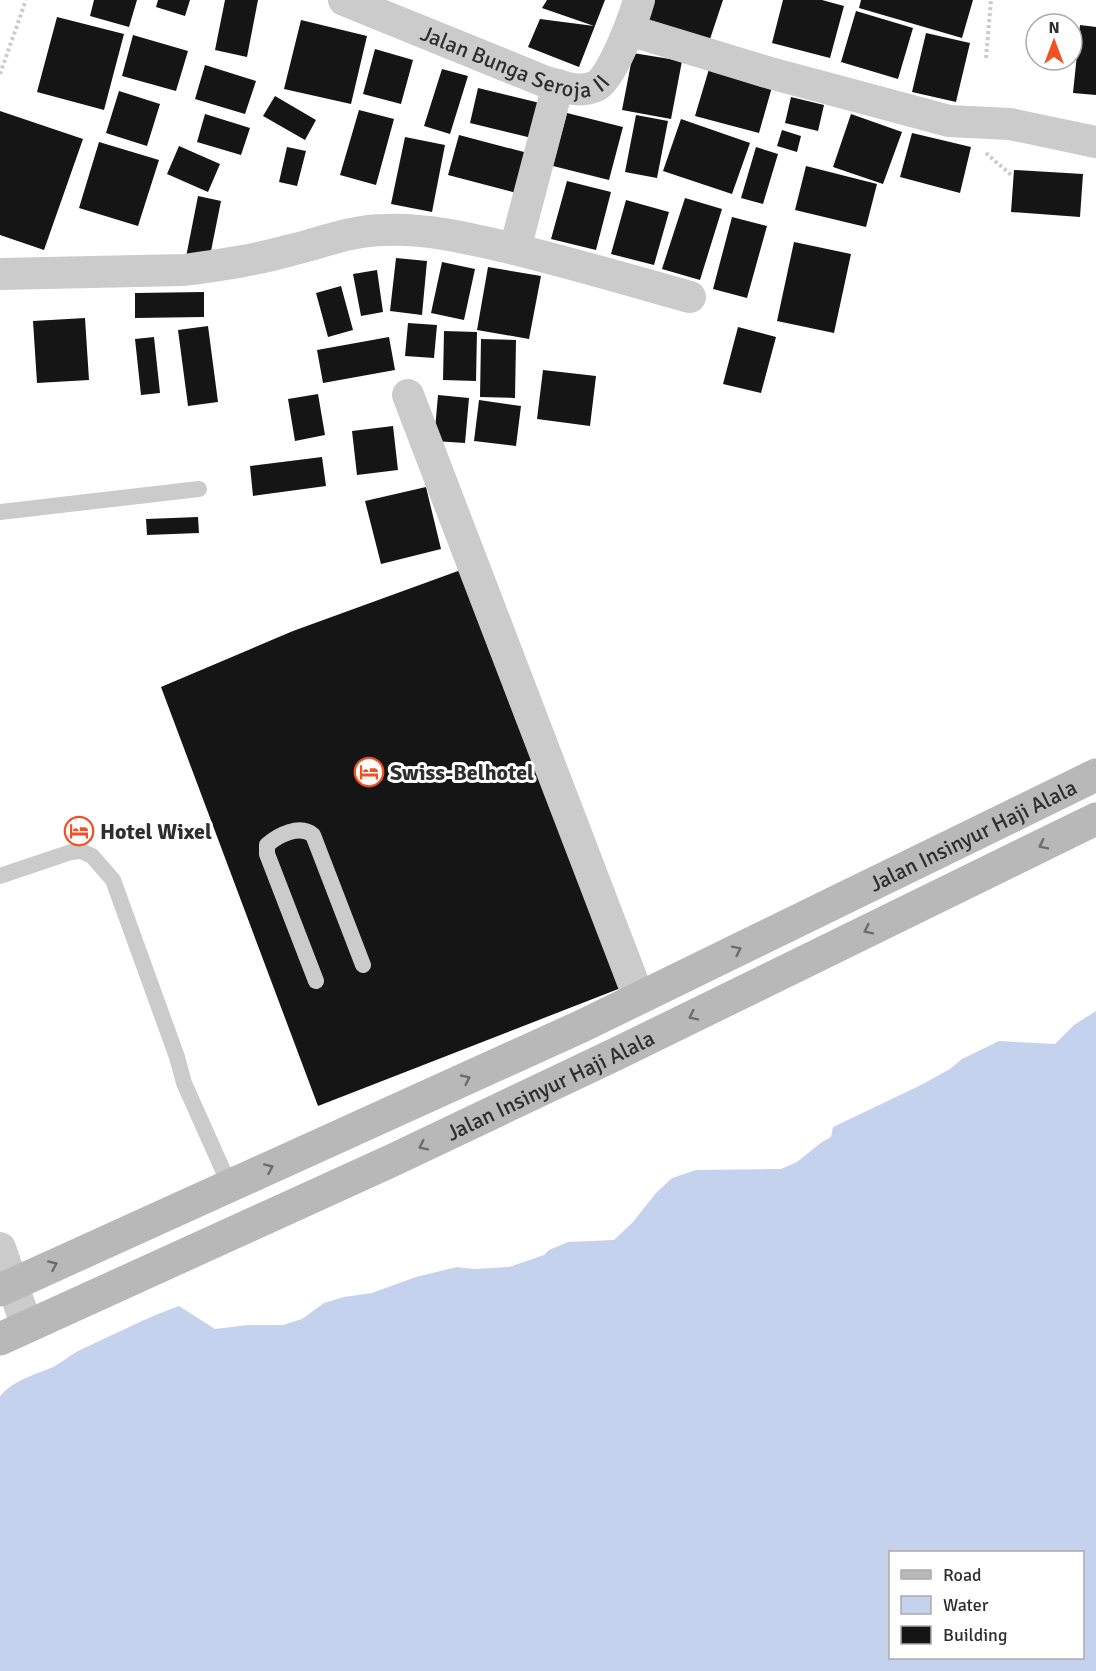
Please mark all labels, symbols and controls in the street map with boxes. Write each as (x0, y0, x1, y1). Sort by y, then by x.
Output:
north arrow (1024, 12, 1084, 72)
text: N (1048, 18, 1060, 38)
street label: Jalan Bunga Seroja II (417, 20, 616, 104)
hotel icon: Swiss-Belhotel (353, 756, 385, 788)
place label: Swiss-Belhotel (390, 759, 534, 786)
street label: Jalan Insinyur Haji Alala (865, 774, 1081, 898)
hotel icon: Hotel Wixel (63, 815, 95, 847)
place label: Hotel Wixel (100, 818, 212, 845)
one-way arrow (1039, 837, 1050, 849)
one-way arrow (864, 923, 875, 935)
one-way arrow (731, 946, 742, 958)
one-way arrow (689, 1009, 700, 1020)
street label: Jalan Insinyur Haji Alala (442, 1024, 659, 1147)
one-way arrow (460, 1074, 471, 1086)
one-way arrow (418, 1138, 429, 1150)
one-way arrow (263, 1164, 274, 1176)
one-way arrow (47, 1261, 58, 1273)
legend (889, 1551, 1084, 1659)
text: Road (943, 1564, 982, 1586)
text: Water (943, 1594, 989, 1616)
text: Building (943, 1624, 1007, 1646)

